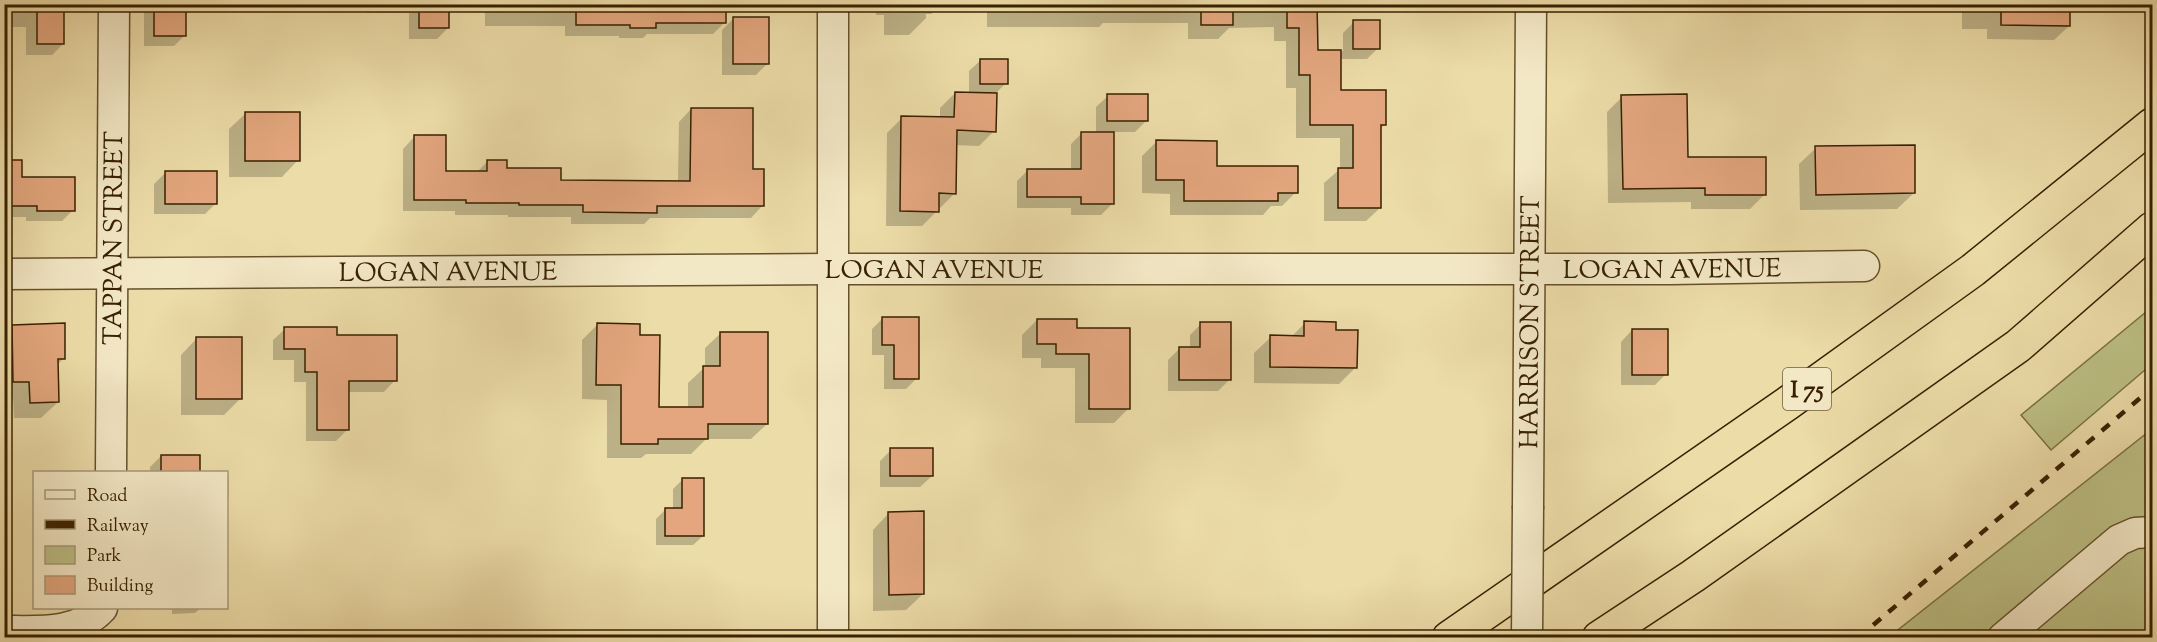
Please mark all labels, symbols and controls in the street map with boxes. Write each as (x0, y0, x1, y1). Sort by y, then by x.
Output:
street label: TAPPAN STREET (96, 131, 134, 345)
street label: HARRISON STREET (1512, 195, 1551, 449)
street label: LOGAN AVENUE (1563, 251, 1782, 290)
street label: LOGAN AVENUE (825, 253, 1043, 290)
street label: LOGAN AVENUE (339, 255, 558, 293)
road number: I 75 (1783, 368, 1831, 410)
legend (33, 471, 228, 609)
text: Road (87, 484, 127, 510)
text: Railway (87, 514, 149, 540)
text: Park (87, 544, 122, 570)
text: Building (87, 574, 153, 600)

